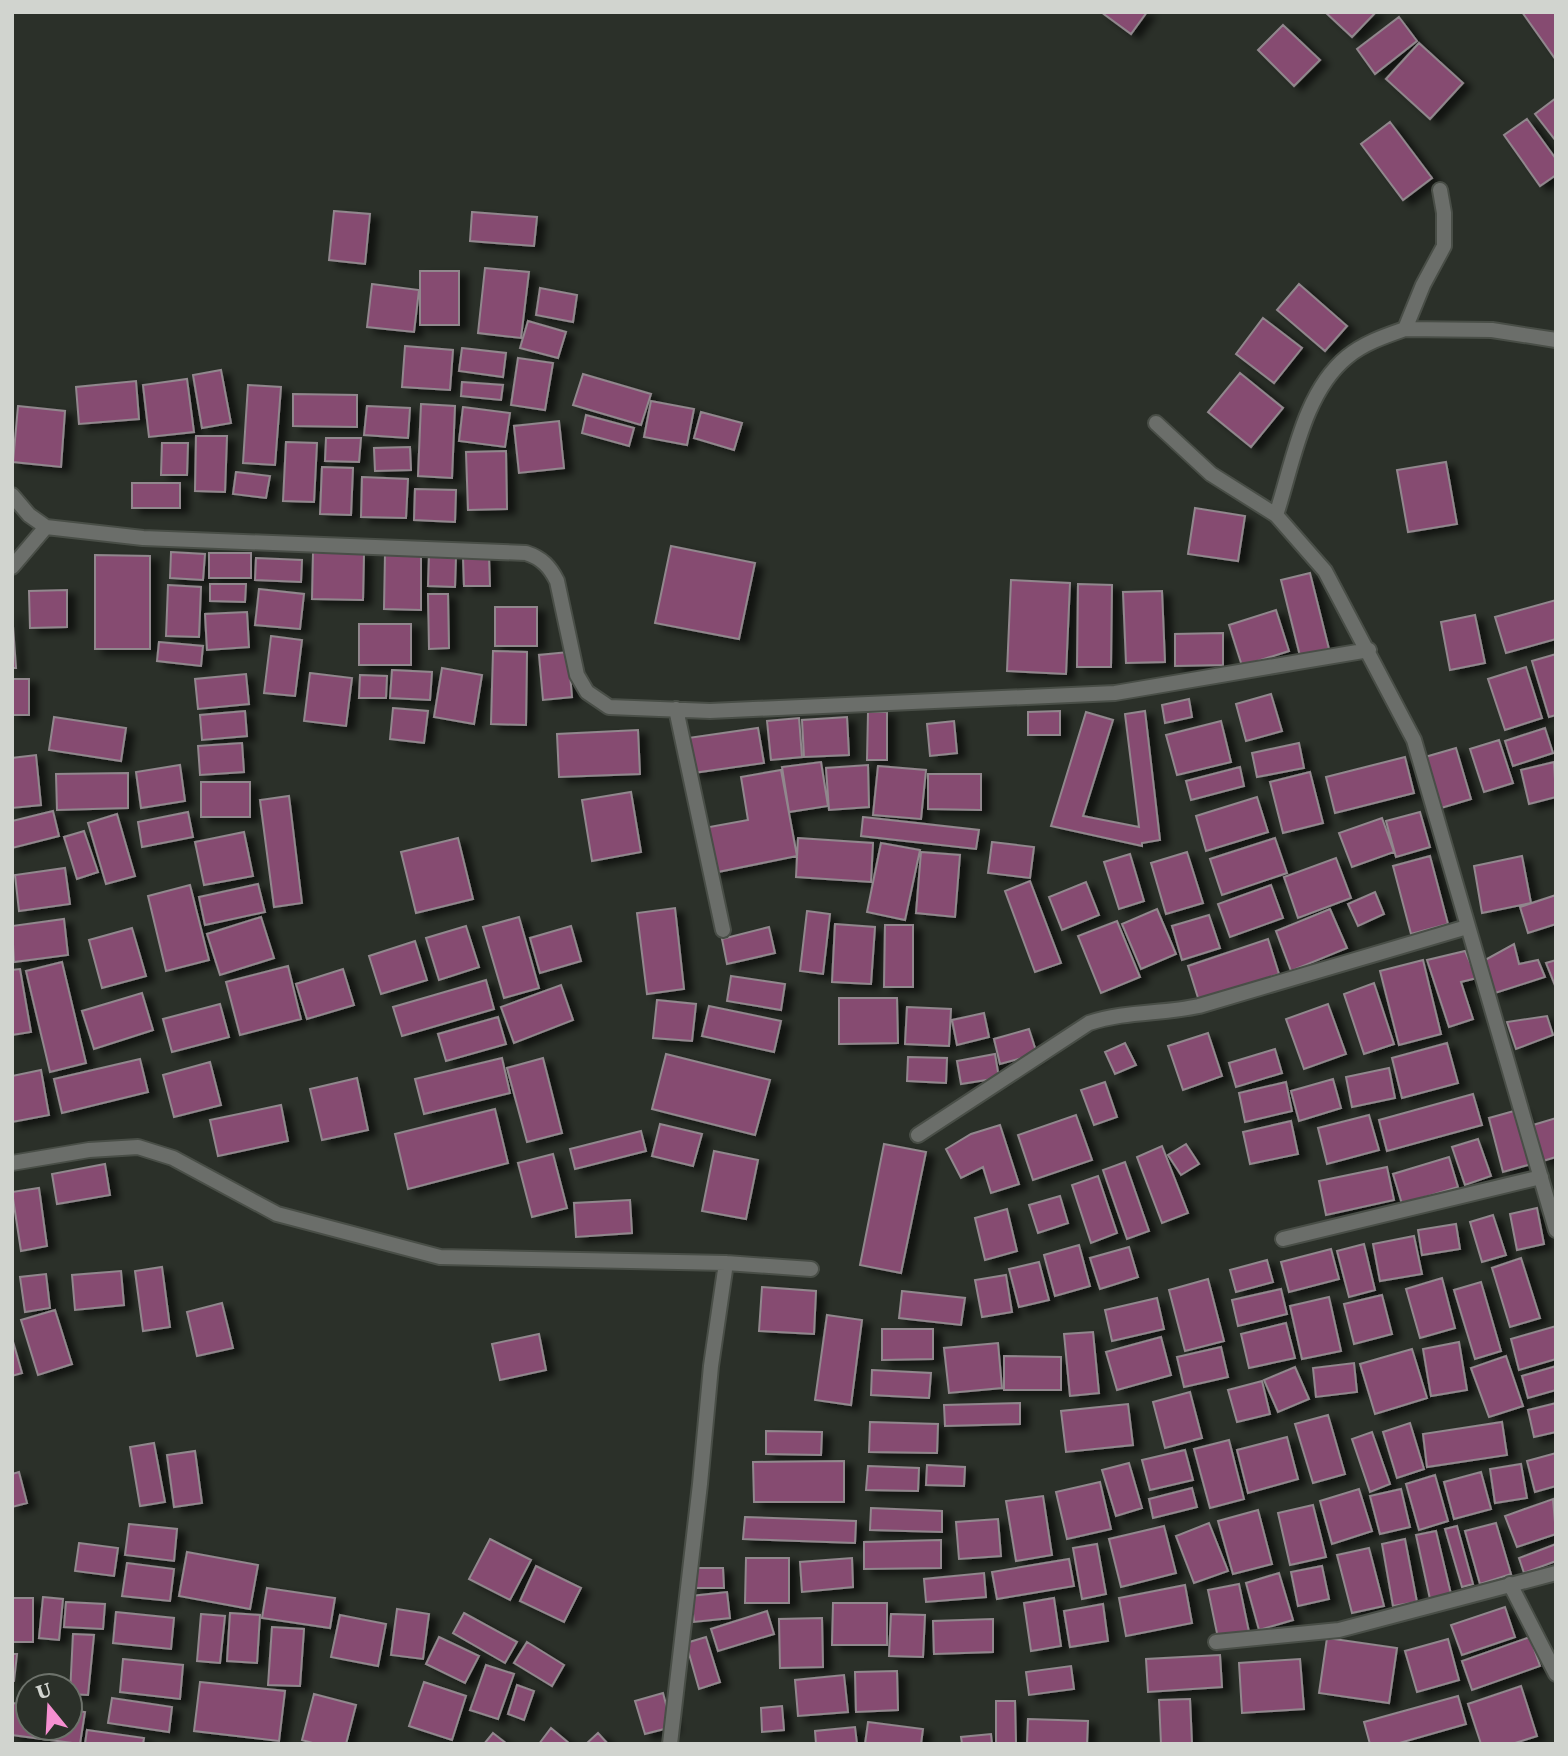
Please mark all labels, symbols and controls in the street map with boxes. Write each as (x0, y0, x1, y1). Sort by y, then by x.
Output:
north arrow (14, 1672, 84, 1742)
text: U (33, 1678, 55, 1705)

